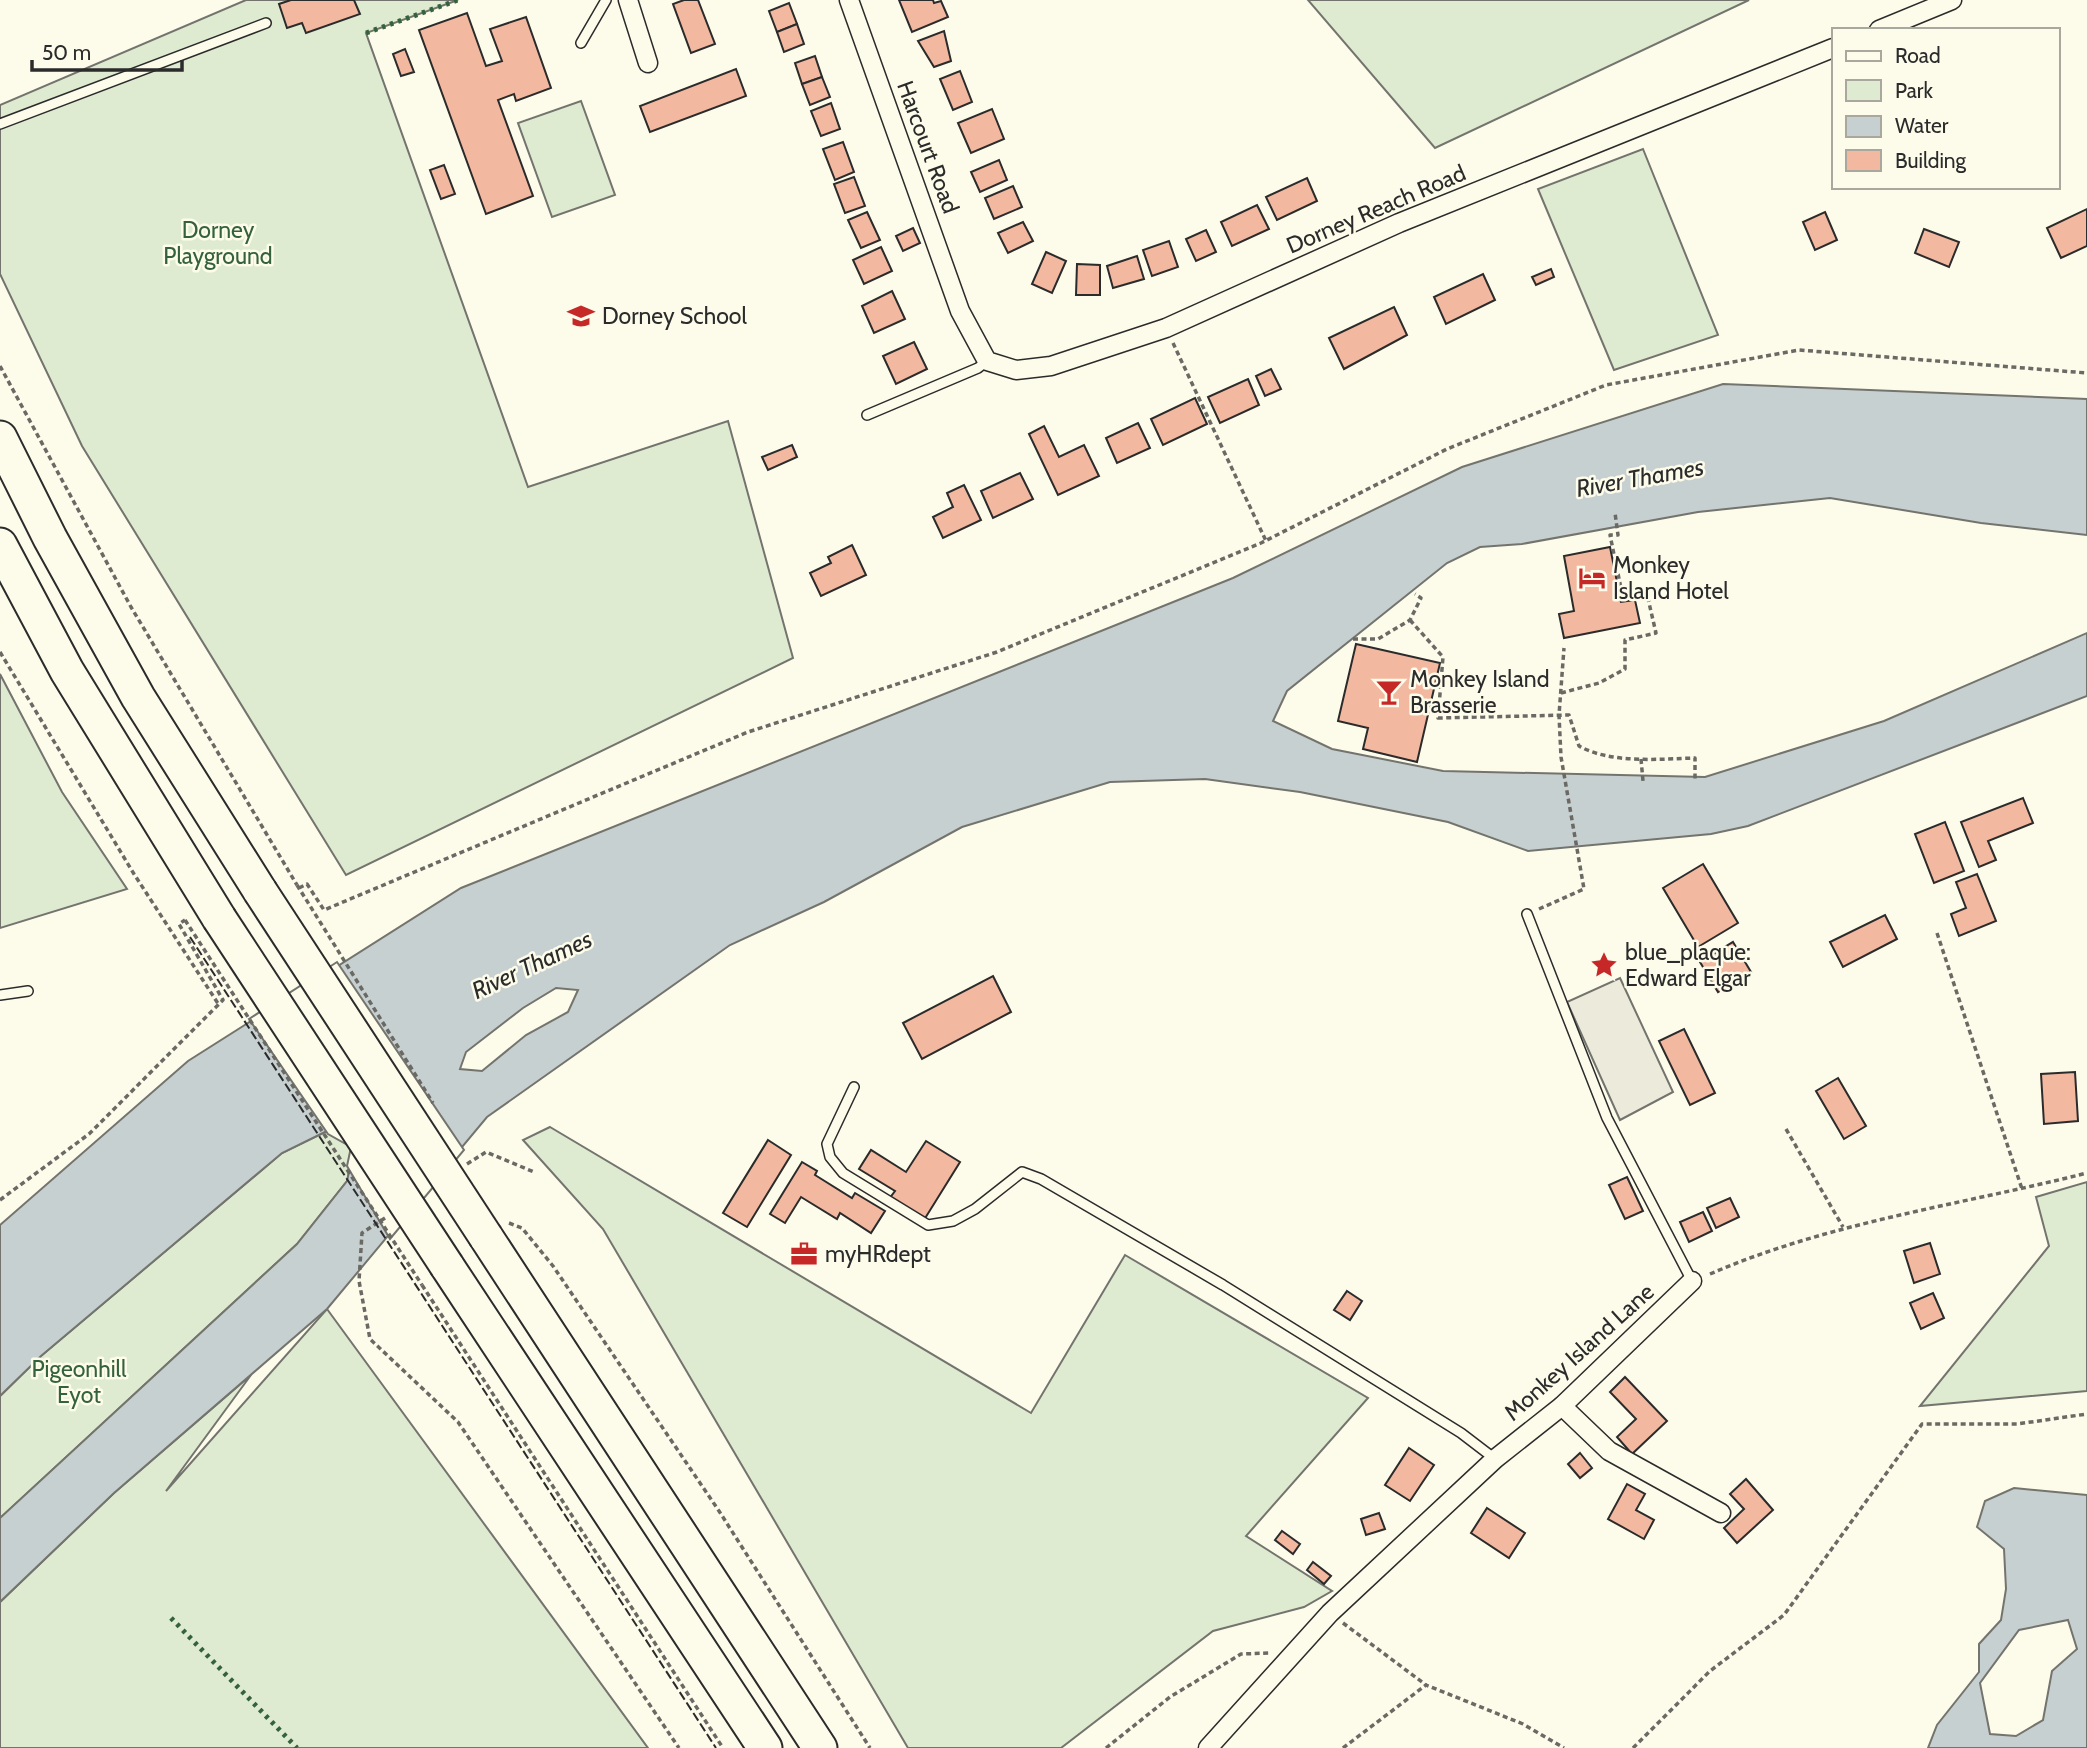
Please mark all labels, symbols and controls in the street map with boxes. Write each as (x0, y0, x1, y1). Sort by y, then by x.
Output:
scale bar (32, 28, 182, 72)
legend (1832, 28, 2059, 189)
text: 50 m (42, 40, 91, 65)
text: Road (1895, 43, 1941, 68)
street label: Harcourt Road (891, 77, 965, 217)
text: Park (1895, 78, 1933, 103)
text: Water (1895, 113, 1949, 138)
text: Building (1895, 148, 1967, 173)
street label: Dorney Reach Road (1282, 159, 1470, 259)
park label: Dorney Playground (163, 216, 273, 270)
school or university icon: Dorney School (566, 301, 596, 331)
place label: Dorney School (602, 302, 747, 330)
water label: River Thames (1574, 452, 1706, 503)
place label: Monkey Island Hotel (1613, 551, 1729, 605)
hotel icon: Monkey Island Hotel (1577, 563, 1607, 593)
place label: Monkey Island Brasserie (1410, 665, 1549, 719)
bar icon: Monkey Island Brasserie (1374, 677, 1404, 707)
water label: River Thames (467, 924, 596, 1005)
place label: blue_plaque: Edward Elgar (1625, 938, 1751, 992)
place icon: blue_plaque: Edward Elgar (1589, 950, 1619, 980)
office icon: myHRdept (789, 1239, 819, 1269)
place label: myHRdept (825, 1240, 931, 1268)
street label: Monkey Island Lane (1498, 1277, 1660, 1427)
park label: Pigeonhill Eyot (32, 1355, 127, 1409)

